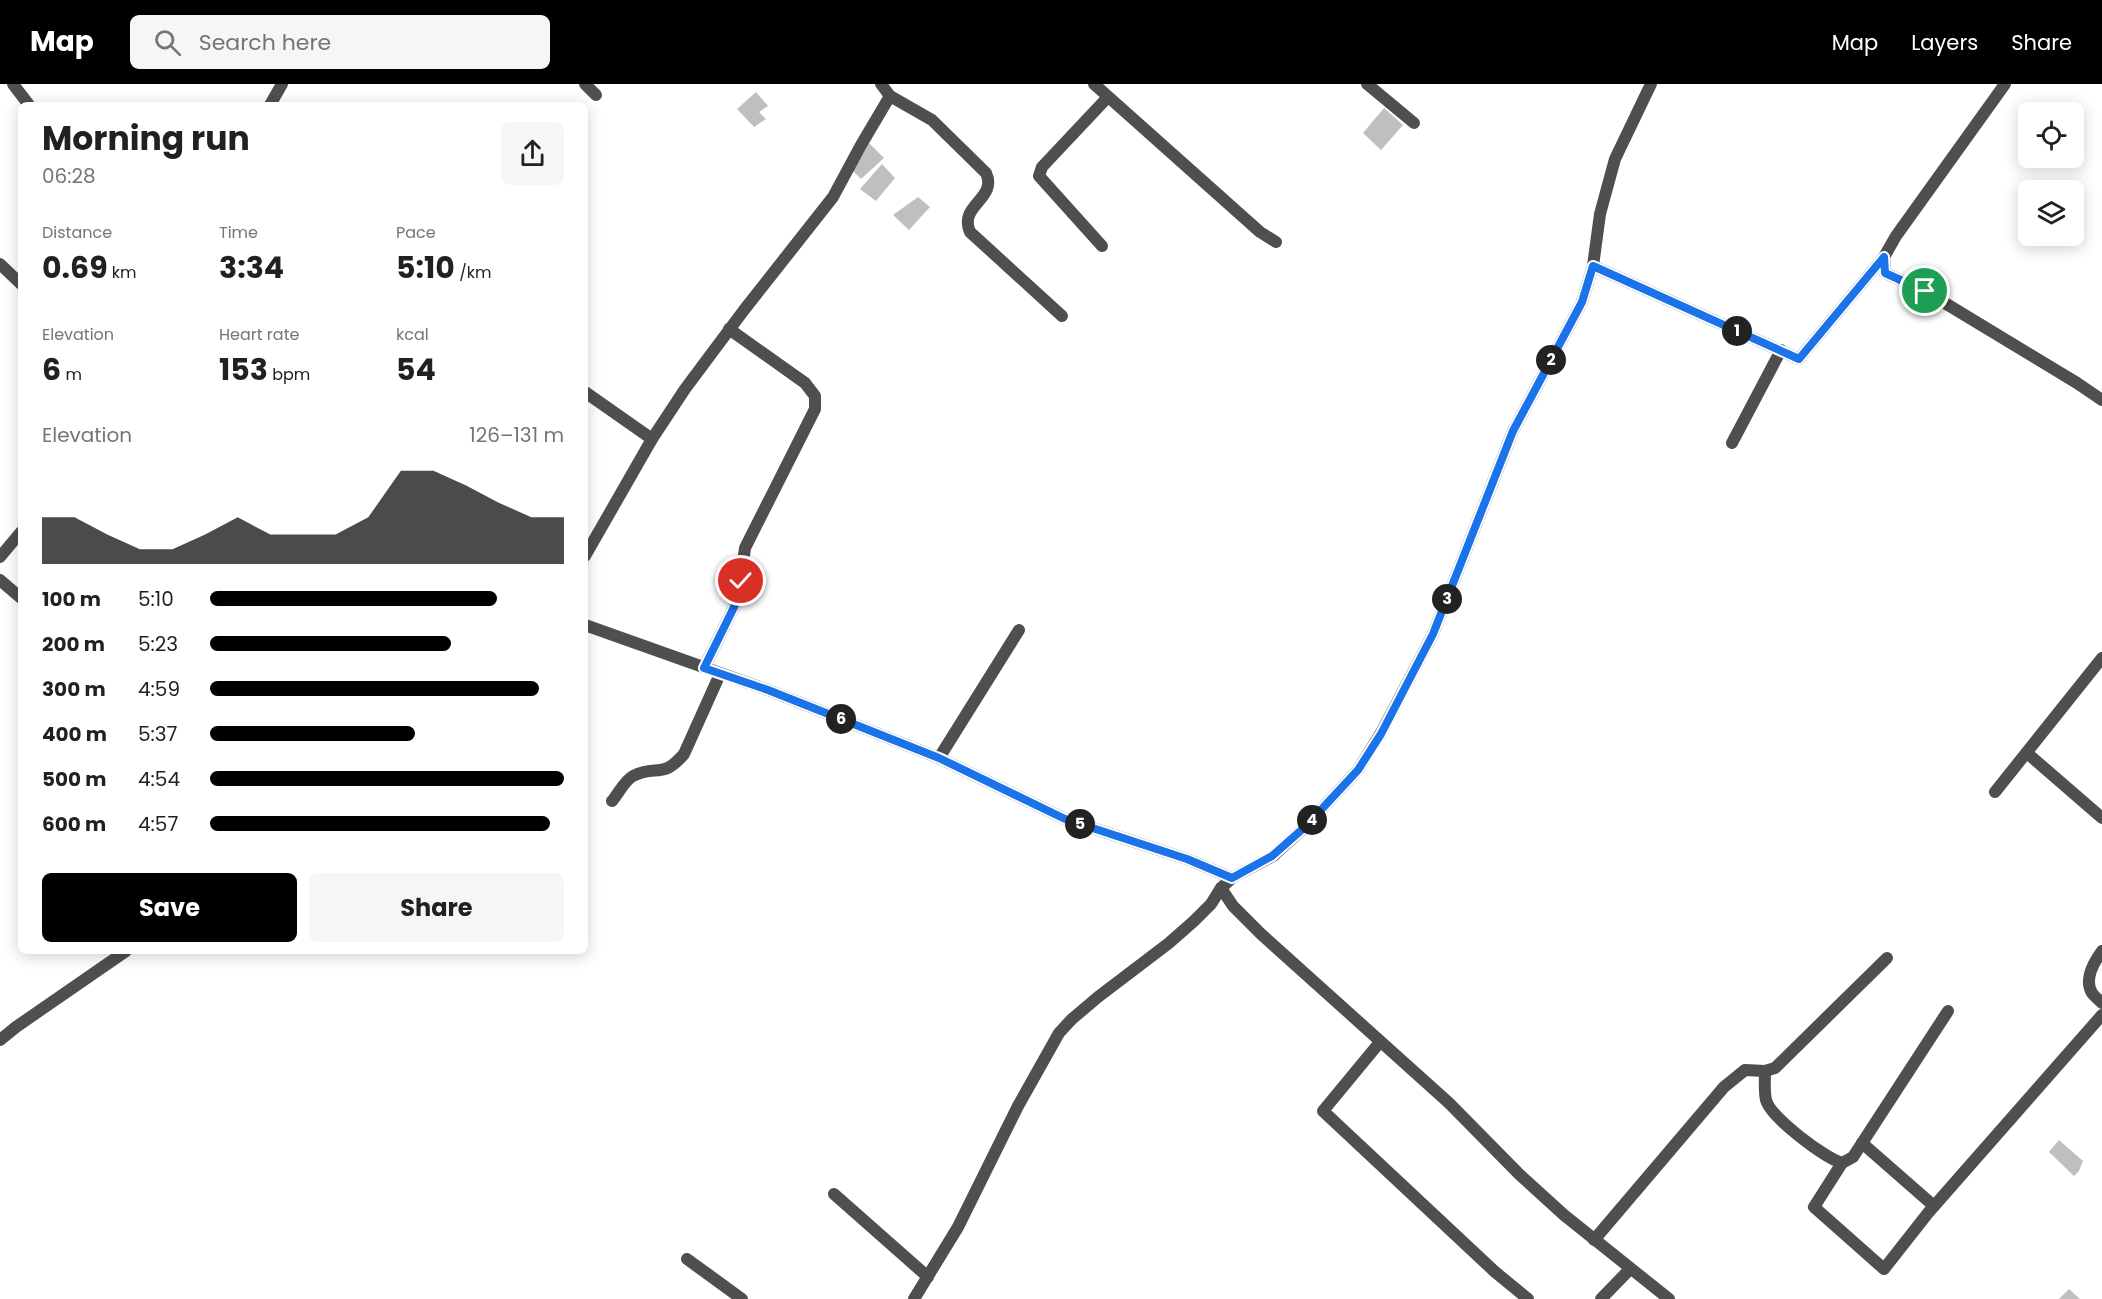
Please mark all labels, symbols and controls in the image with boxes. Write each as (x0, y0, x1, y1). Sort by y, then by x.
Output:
search box (130, 15, 550, 69)
text: Map (30, 22, 94, 61)
icon: search (151, 26, 184, 59)
text: Search here (199, 27, 331, 58)
text: Map (1832, 28, 1878, 57)
text: Layers (1911, 28, 1978, 57)
text: Share (2011, 28, 2072, 57)
map controls (2018, 102, 2084, 246)
button: locate (2018, 102, 2084, 168)
text: Morning run (42, 115, 250, 162)
button: share (501, 122, 564, 185)
text: 06:28 (42, 162, 96, 190)
button: layers (2018, 180, 2084, 246)
text: Distance (42, 221, 112, 244)
text: Time (219, 221, 258, 244)
text: Pace (396, 221, 436, 244)
text: 0.69 (42, 246, 108, 289)
text: 3:34 (219, 246, 284, 289)
text: 5:10 (396, 246, 455, 289)
text: km (108, 261, 137, 284)
text: /km (455, 261, 491, 284)
pin (1899, 265, 1950, 316)
icon: arrive (1908, 274, 1941, 307)
pin: 1 (1722, 316, 1752, 346)
text: 1 (1734, 319, 1740, 342)
text: Elevation (42, 323, 114, 346)
text: Heart rate (219, 323, 299, 346)
text: kcal (396, 323, 429, 346)
pin: 2 (1536, 345, 1566, 375)
text: 6 (42, 348, 61, 391)
text: 153 (219, 348, 268, 391)
text: 54 (396, 348, 436, 391)
text: 2 (1546, 348, 1556, 371)
text: m (61, 363, 82, 386)
text: bpm (268, 363, 310, 386)
text: Elevation (42, 421, 132, 449)
text: 126–131 m (469, 421, 564, 449)
pin (715, 555, 766, 606)
icon: check (724, 564, 757, 597)
pin: 3 (1432, 584, 1462, 614)
text: 100 m (42, 585, 101, 613)
text: 5:10 (138, 585, 174, 613)
text: 3 (1442, 587, 1452, 610)
text: 200 m (42, 630, 105, 658)
text: 5:23 (138, 630, 178, 658)
text: 300 m (42, 675, 106, 703)
text: 4:59 (138, 675, 180, 703)
pin: 6 (826, 704, 856, 734)
text: 6 (836, 707, 846, 730)
text: 400 m (42, 720, 107, 748)
text: 5:37 (138, 720, 178, 748)
text: 500 m (42, 765, 107, 793)
text: 4:54 (138, 765, 180, 793)
pin: 4 (1297, 805, 1327, 835)
text: 4 (1307, 808, 1317, 831)
pin: 5 (1065, 809, 1095, 839)
text: 600 m (42, 810, 106, 838)
text: 4:57 (138, 810, 178, 838)
text: 5 (1075, 812, 1085, 835)
button: Save (42, 873, 297, 942)
button: Share (309, 873, 564, 942)

